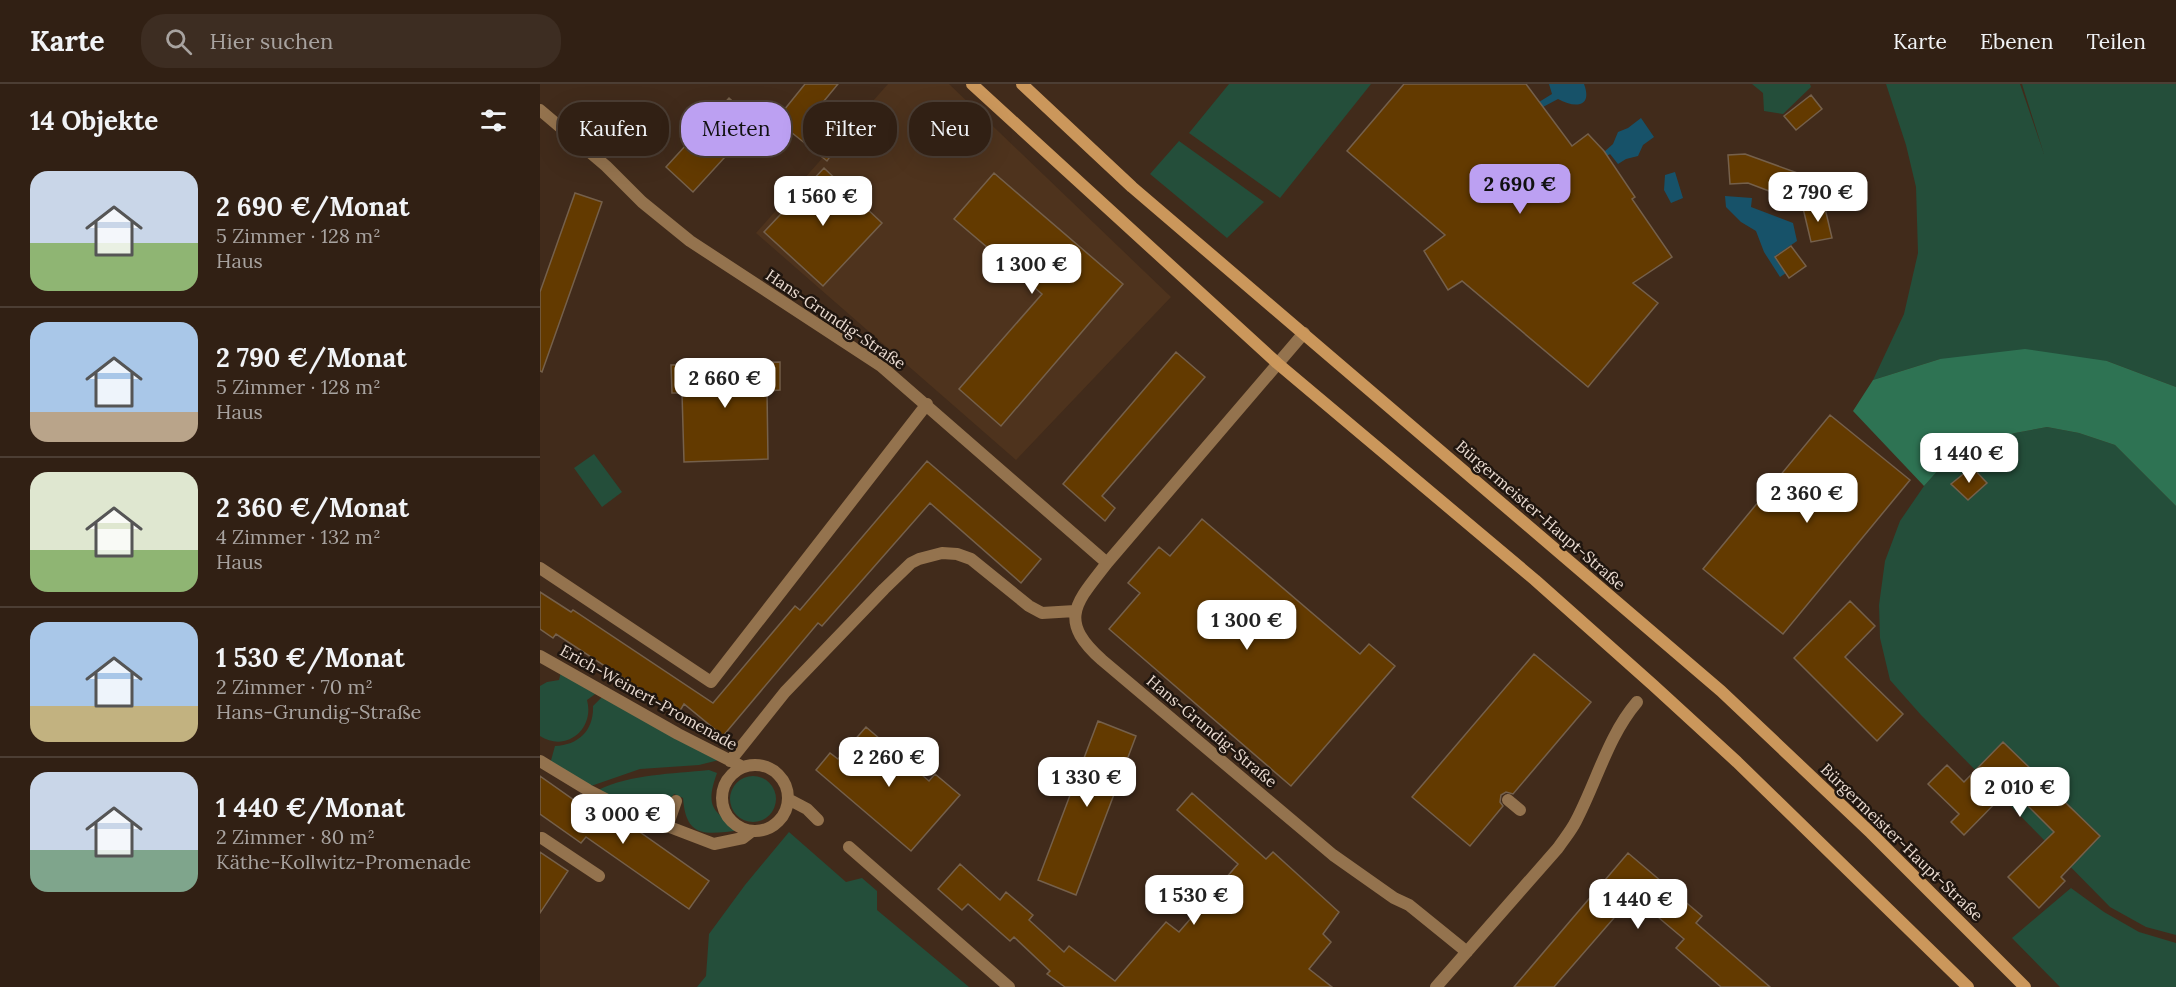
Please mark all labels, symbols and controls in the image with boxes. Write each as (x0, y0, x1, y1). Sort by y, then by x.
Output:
search box (141, 14, 561, 68)
text: Karte (30, 23, 105, 59)
icon: search (162, 25, 195, 58)
text: Hier suchen (210, 27, 333, 55)
text: Karte (1893, 28, 1947, 55)
text: Ebenen (1980, 28, 2053, 55)
text: Teilen (2086, 28, 2146, 55)
chip: Kaufen (558, 102, 669, 156)
chip: Mieten (681, 102, 791, 156)
chip: Filter (803, 102, 897, 156)
chip: Neu (909, 102, 991, 156)
text: 14 Objekte (30, 104, 158, 137)
icon: filters (477, 104, 510, 137)
pin: 2 690 € (1465, 164, 1575, 215)
text: 2 690 € (1483, 171, 1557, 196)
pin: 2 790 € (1763, 172, 1873, 223)
pin: 1 560 € (768, 176, 878, 227)
text: 2 790 € (1783, 179, 1853, 204)
text: 1 560 € (788, 183, 858, 208)
text: 2 690 €/Monat (216, 190, 409, 223)
icon: home (78, 195, 150, 267)
text: 5 Zimmer · 128 m² (216, 223, 381, 248)
pin: 1 300 € (977, 244, 1087, 295)
text: Haus (216, 248, 263, 273)
text: 1 300 € (996, 251, 1068, 276)
street label: Hans-Grundig-Straße (762, 265, 910, 373)
text: 2 790 €/Monat (216, 341, 407, 374)
icon: home (78, 346, 150, 418)
pin: 2 660 € (670, 358, 780, 409)
text: 2 660 € (688, 365, 762, 390)
text: 5 Zimmer · 128 m² (216, 374, 381, 399)
text: Haus (216, 399, 263, 424)
pin: 1 440 € (1914, 433, 2024, 484)
street label: Bürgermeister-Haupt-Straße (1452, 436, 1630, 594)
text: 1 440 € (1934, 440, 2004, 465)
pin: 2 360 € (1752, 473, 1862, 524)
text: 2 360 € (1771, 480, 1843, 505)
text: 2 360 €/Monat (216, 491, 409, 524)
icon: home (78, 496, 150, 568)
text: 4 Zimmer · 132 m² (216, 524, 381, 549)
text: Haus (216, 549, 263, 574)
pin: 1 300 € (1192, 600, 1302, 651)
text: 1 300 € (1211, 607, 1283, 632)
street label: Erich-Weinert-Promenade (557, 640, 741, 754)
text: 1 530 €/Monat (216, 641, 405, 674)
icon: home (78, 646, 150, 718)
street label: Hans-Grundig-Straße (1143, 671, 1282, 792)
text: 2 Zimmer · 70 m² (216, 674, 373, 699)
text: Hans-Grundig-Straße (216, 699, 421, 724)
pin: 2 260 € (834, 737, 944, 788)
text: 2 260 € (853, 744, 925, 769)
pin: 1 330 € (1032, 757, 1142, 808)
street label: Bürgermeister-Haupt-Straße (1817, 759, 1988, 925)
text: 1 330 € (1052, 764, 1122, 789)
pin: 2 010 € (1965, 767, 2075, 818)
text: 2 010 € (1985, 774, 2055, 799)
text: 1 440 €/Monat (216, 791, 405, 824)
pin: 3 000 € (568, 794, 678, 845)
icon: home (78, 796, 150, 868)
text: 3 000 € (585, 801, 661, 826)
text: 2 Zimmer · 80 m² (216, 824, 375, 849)
text: Käthe-Kollwitz-Promenade (216, 849, 471, 874)
pin: 1 530 € (1139, 875, 1249, 926)
pin: 1 440 € (1583, 879, 1693, 930)
text: 1 530 € (1159, 882, 1229, 907)
text: 1 440 € (1603, 886, 1673, 911)

